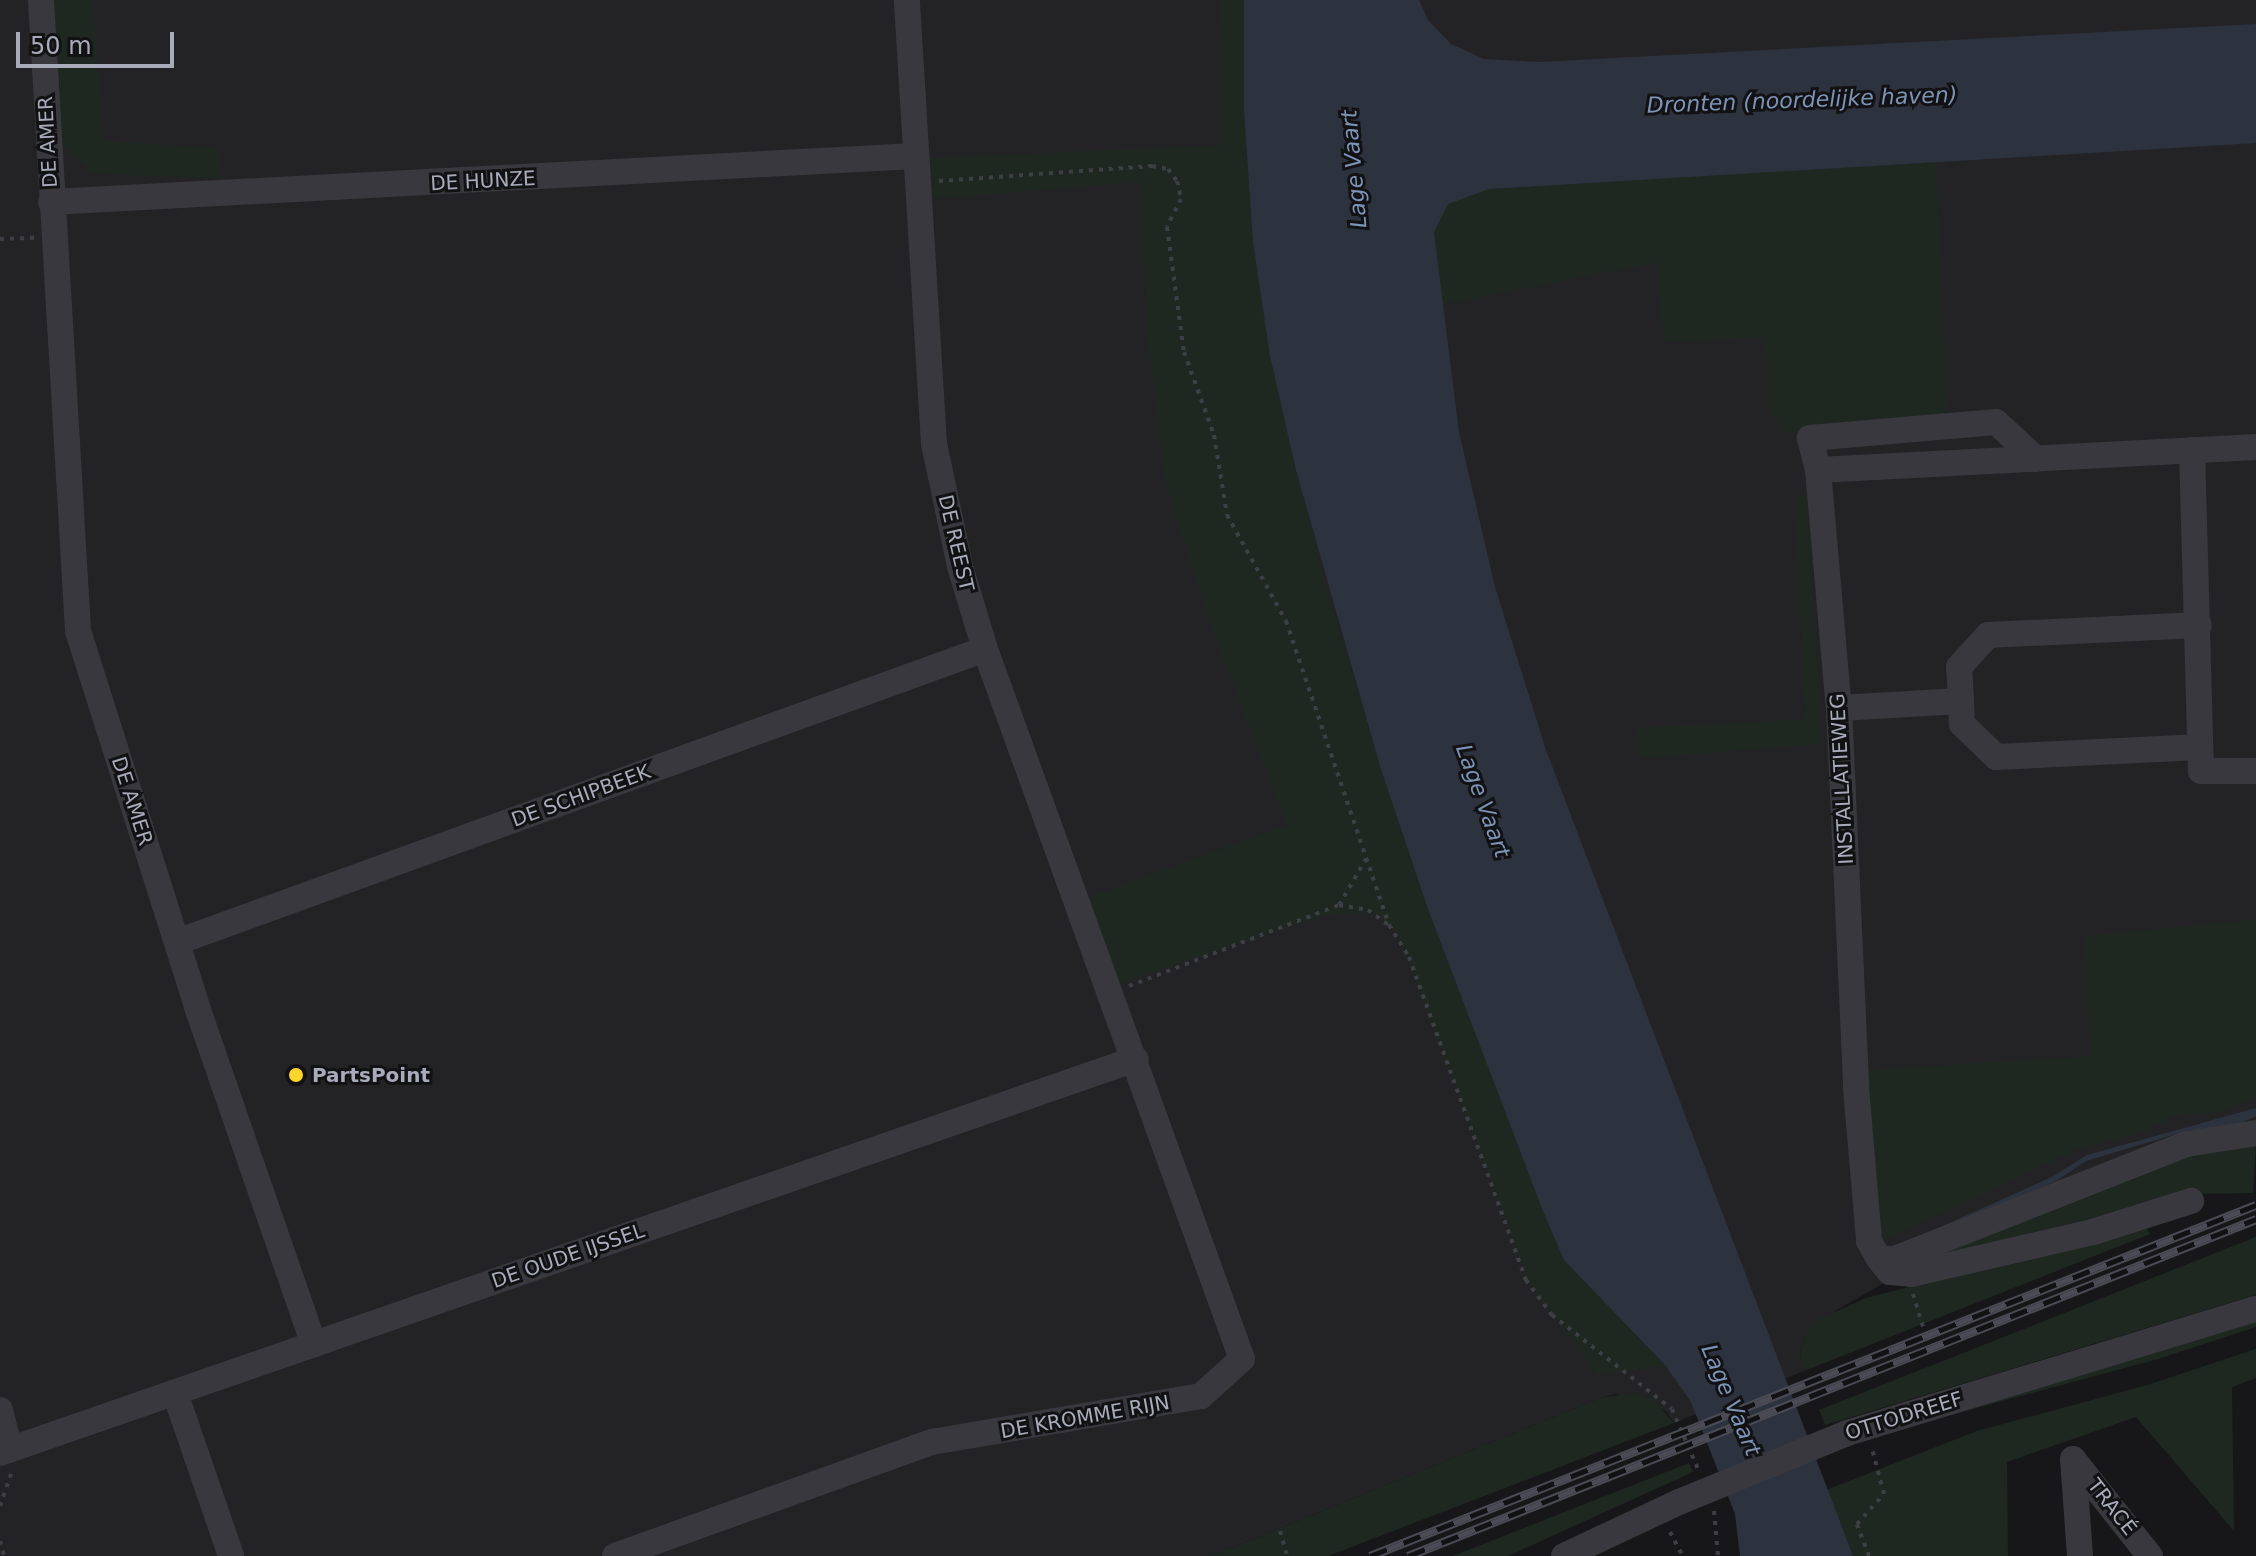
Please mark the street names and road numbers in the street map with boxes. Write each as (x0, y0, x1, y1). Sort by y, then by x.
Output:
street label: DE AMER (34, 96, 62, 188)
street label: DE HUNZE (430, 166, 536, 196)
street label: DE REEST (933, 492, 979, 594)
street label: INSTALLATIEWEG (1826, 693, 1858, 865)
street label: DE AMER (106, 754, 158, 848)
street label: DE SCHIPBEEK (508, 760, 654, 832)
street label: DE OUDE IJSSEL (488, 1219, 648, 1293)
street label: OTTODREEF (1842, 1387, 1966, 1445)
street label: DE KROMME RIJN (999, 1390, 1171, 1444)
street label: TRACÉ (2082, 1474, 2142, 1540)

